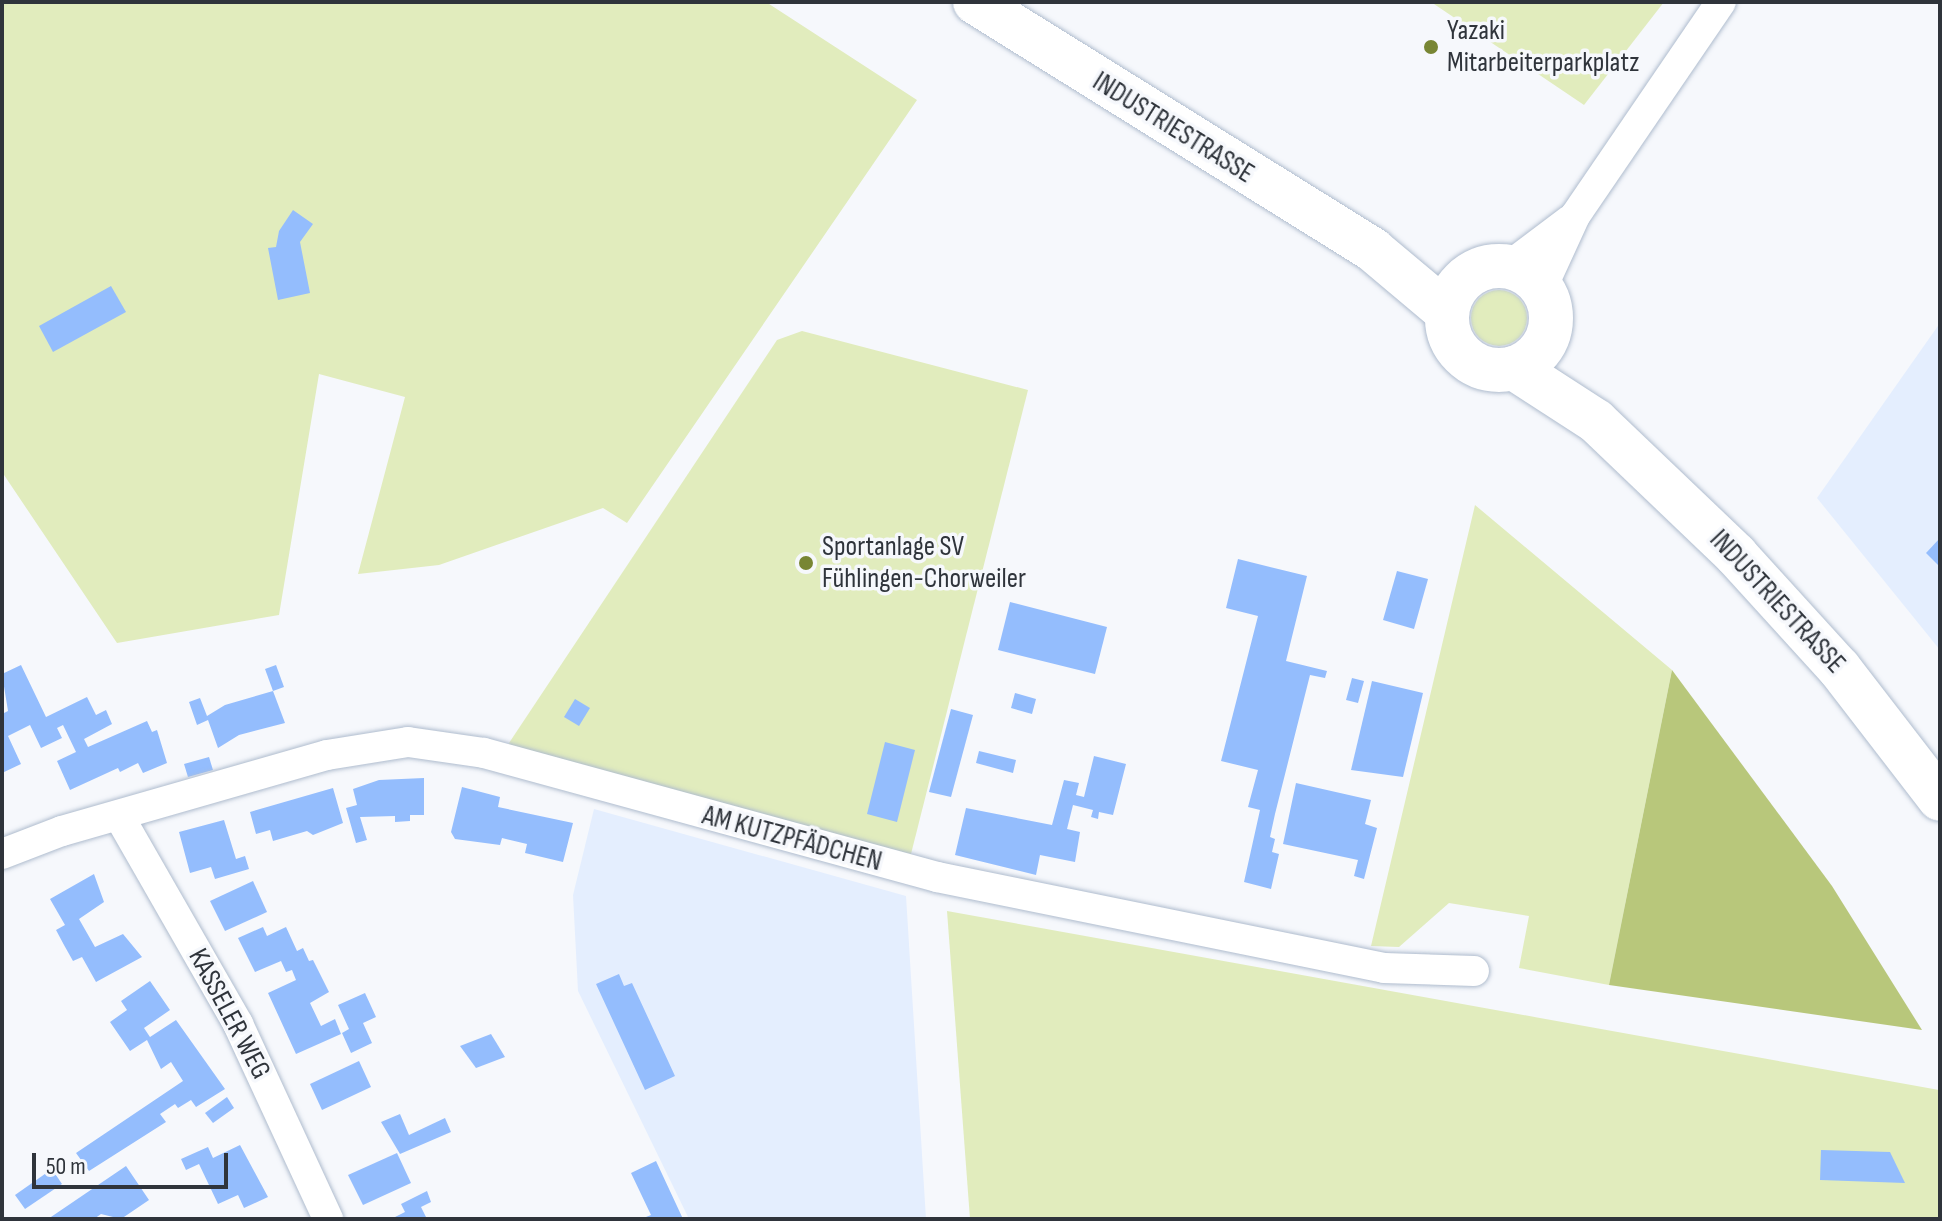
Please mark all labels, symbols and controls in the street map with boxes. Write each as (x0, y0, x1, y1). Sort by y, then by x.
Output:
place label: Yazaki Mitarbeiterparkplatz (1447, 14, 1639, 80)
marker: Yazaki Mitarbeiterparkplatz (1422, 38, 1440, 56)
street label: INDUSTRIESTRASSE (1086, 65, 1260, 191)
street label: INDUSTRIESTRASSE (1702, 523, 1852, 681)
place label: Sportanlage SV Fühlingen-Chorweiler (822, 530, 1026, 596)
marker: Sportanlage SV Fühlingen-Chorweiler (797, 554, 815, 572)
street label: AM KUTZPFÄDCHEN (699, 799, 885, 879)
street label: KASSELER WEG (181, 943, 277, 1085)
scale bar (36, 1137, 232, 1187)
text: 50 m (46, 1152, 86, 1181)

